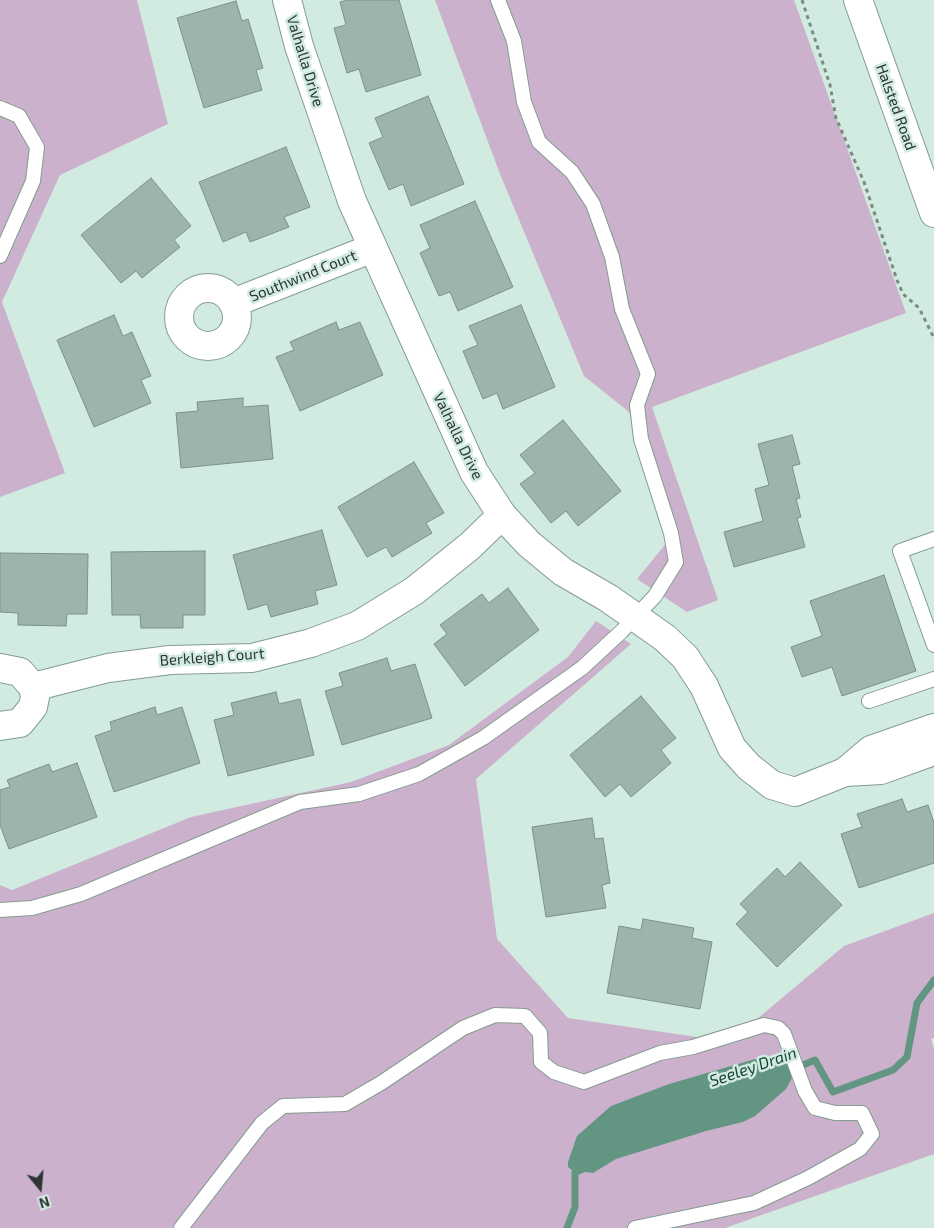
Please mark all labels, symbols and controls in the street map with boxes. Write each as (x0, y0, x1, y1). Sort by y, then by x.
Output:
street label: Valhalla Drive (283, 13, 327, 109)
street label: Halsted Road (872, 61, 920, 153)
street label: Southwind Court (247, 246, 359, 306)
street label: Valhalla Drive (429, 390, 487, 482)
street label: Berkleigh Court (159, 644, 265, 670)
water label: Seeley Drain (707, 1043, 799, 1091)
north arrow (15, 1163, 65, 1213)
text: N (37, 1193, 52, 1212)

